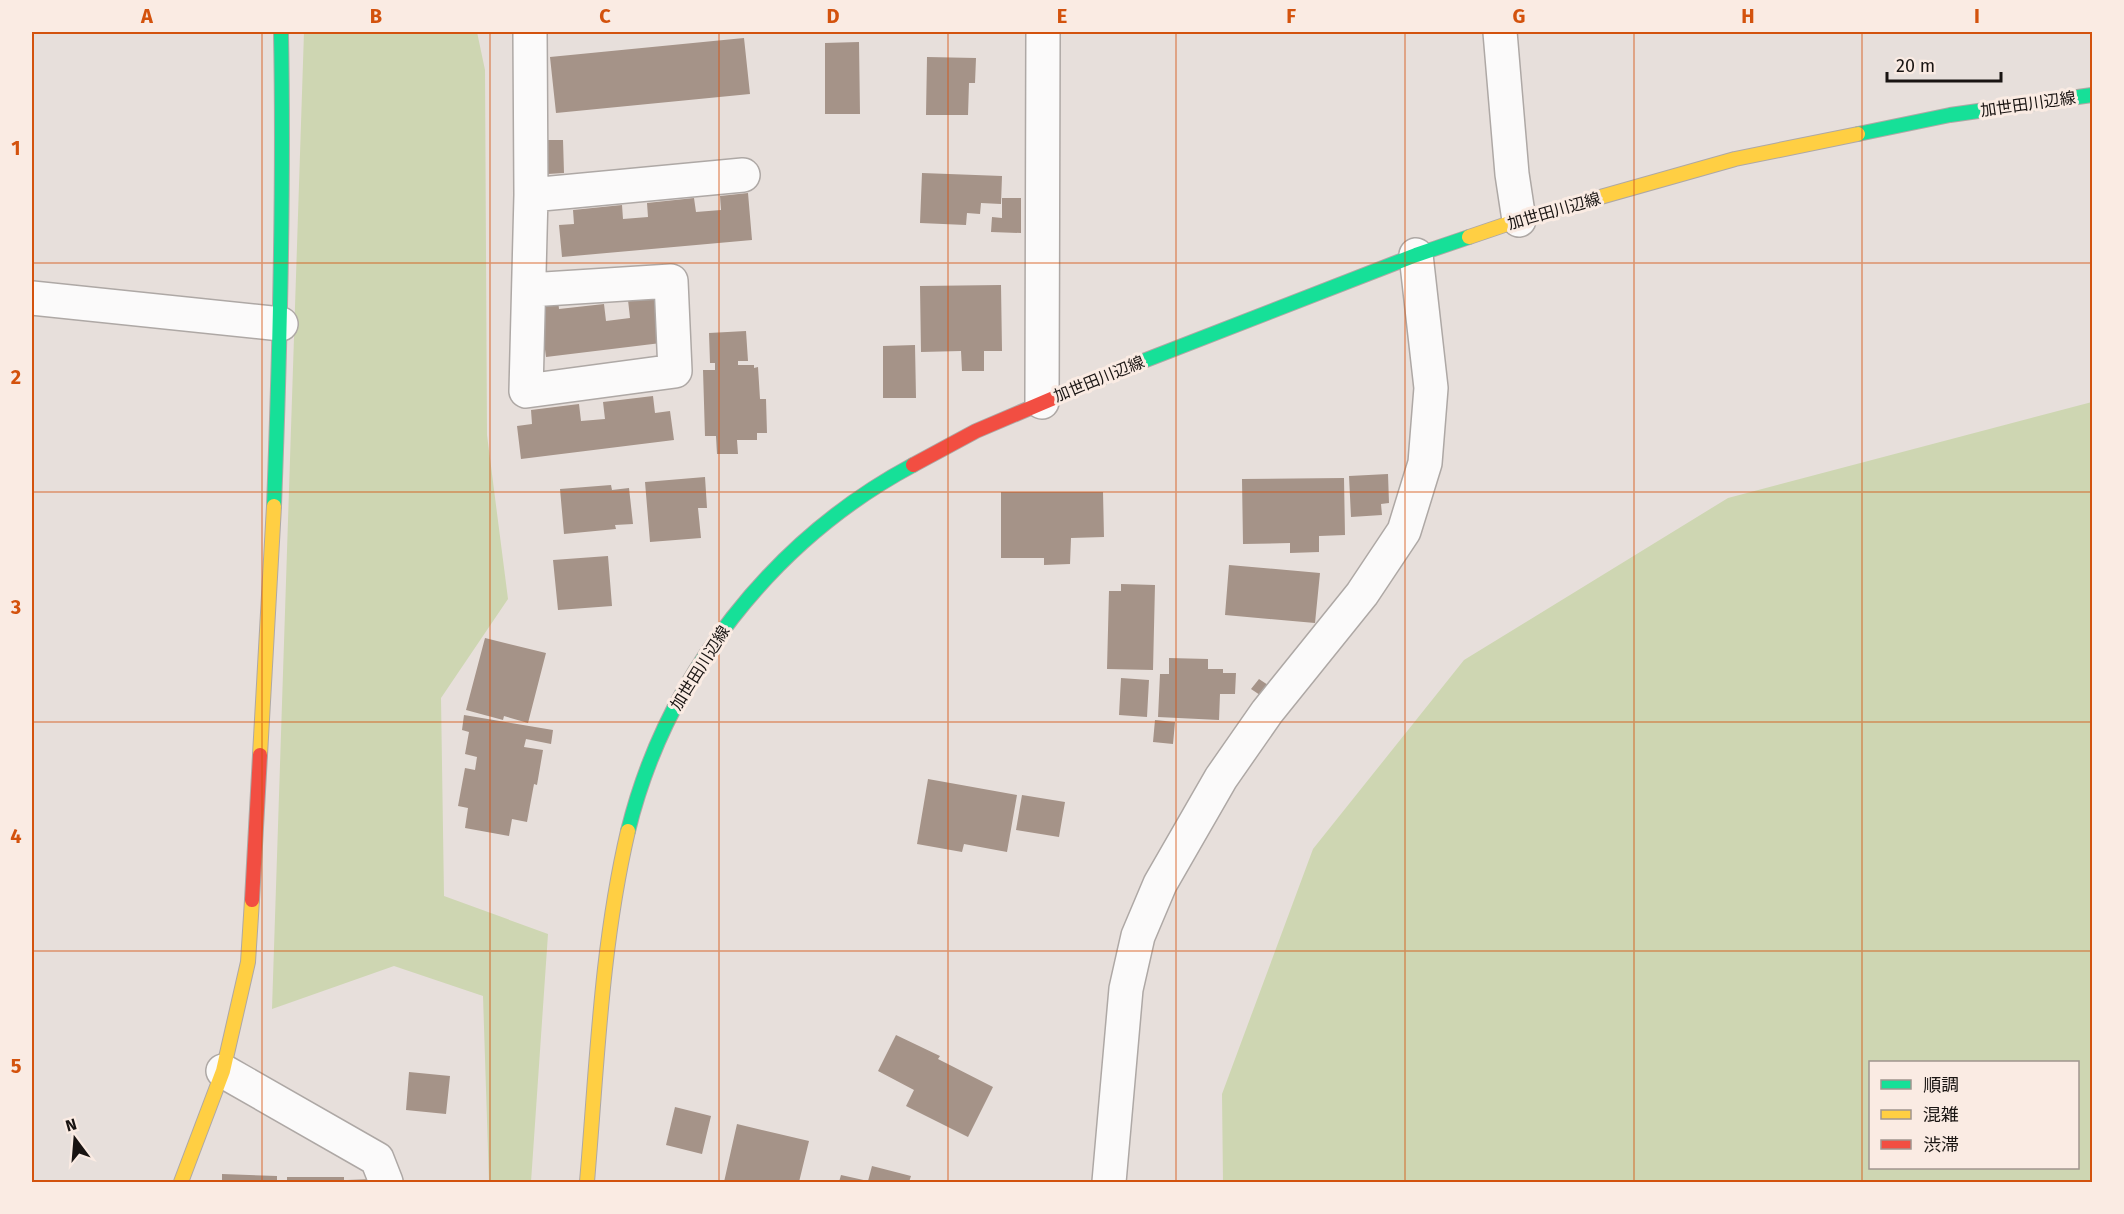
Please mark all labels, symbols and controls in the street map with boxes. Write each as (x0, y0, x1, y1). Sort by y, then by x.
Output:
text: A (140, 4, 154, 28)
text: B (370, 4, 382, 28)
text: C (599, 4, 611, 28)
text: D (826, 4, 840, 28)
text: E (1057, 4, 1067, 28)
text: F (1286, 4, 1296, 28)
text: G (1513, 4, 1525, 28)
text: H (1741, 4, 1755, 28)
text: I (1974, 4, 1980, 28)
scale bar (1887, 45, 2001, 83)
text: 20 m (1896, 55, 1935, 77)
street label: 加世田川辺線 (1979, 88, 2077, 120)
text: 1 (11, 136, 21, 160)
street label: 加世田川辺線 (1505, 189, 1603, 233)
street label: 加世田川辺線 (1051, 352, 1147, 406)
text: 2 (11, 365, 21, 389)
text: 3 (10, 595, 21, 619)
street label: 加世田川辺線 (667, 622, 733, 714)
text: 4 (10, 824, 22, 848)
text: 5 (11, 1054, 22, 1078)
legend (1869, 1061, 2079, 1169)
text: 順調 (1923, 1074, 1959, 1096)
text: 混雑 (1923, 1104, 1959, 1126)
north arrow (45, 1109, 105, 1169)
text: N (63, 1114, 79, 1136)
text: 渋滞 (1923, 1134, 1959, 1156)

